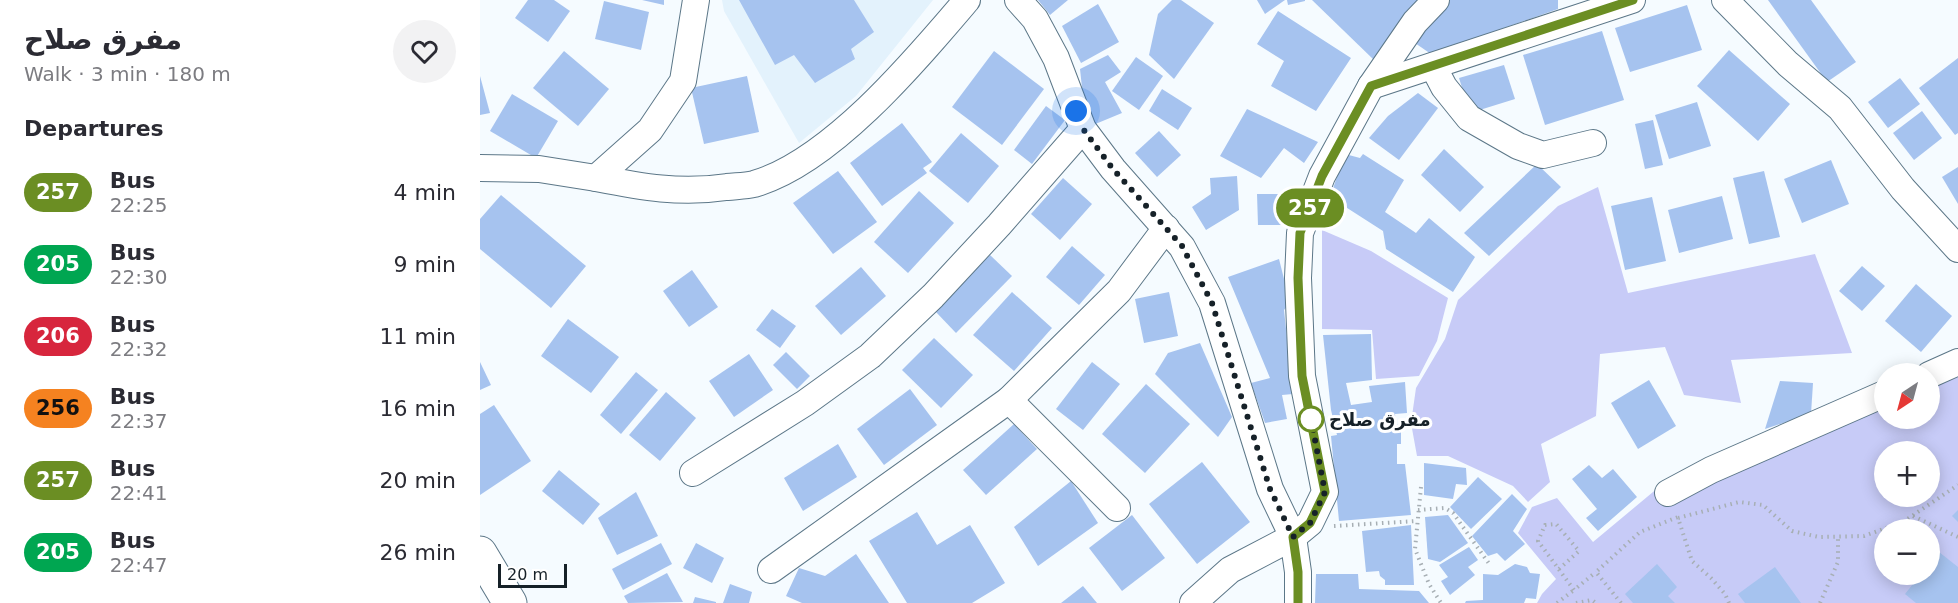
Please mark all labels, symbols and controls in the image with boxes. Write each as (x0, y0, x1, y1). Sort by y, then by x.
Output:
button: heart (393, 20, 456, 83)
text: مفرق صلاح (24, 23, 182, 56)
text: Walk · 3 min · 180 m (24, 62, 231, 86)
your location (1061, 96, 1091, 126)
text: Departures (24, 116, 164, 141)
text: Bus (110, 168, 155, 193)
text: 257 (36, 180, 80, 204)
text: 4 min (394, 180, 456, 205)
line badge: 257 (1276, 188, 1344, 228)
text: 22:25 (110, 193, 167, 217)
text: 257 (1288, 196, 1332, 220)
text: Bus (110, 240, 155, 265)
text: 205 (36, 252, 80, 276)
text: 9 min (394, 252, 456, 277)
text: 22:30 (110, 265, 167, 289)
text: Bus (110, 312, 155, 337)
text: 206 (36, 324, 80, 348)
text: 11 min (380, 324, 456, 349)
text: 22:32 (110, 337, 167, 361)
north arrow (1874, 363, 1940, 429)
map controls (1874, 363, 1940, 585)
text: Bus (110, 384, 155, 409)
text: 256 (36, 396, 80, 420)
text: 16 min (380, 396, 456, 421)
marker: مفرق صلاح (1298, 406, 1324, 432)
text: 22:37 (110, 409, 167, 433)
place label: مفرق صلاح (1329, 409, 1431, 431)
button: + (1874, 441, 1940, 507)
text: Bus (110, 456, 155, 481)
text: 257 (36, 468, 80, 492)
text: 20 min (380, 468, 456, 493)
text: 22:41 (110, 481, 167, 505)
button: − (1874, 519, 1940, 585)
text: Bus (110, 528, 155, 553)
text: 205 (36, 540, 80, 564)
text: 26 min (380, 540, 456, 565)
text: 22:47 (110, 553, 167, 577)
scale bar (498, 561, 567, 588)
text: 20 m (507, 565, 548, 584)

